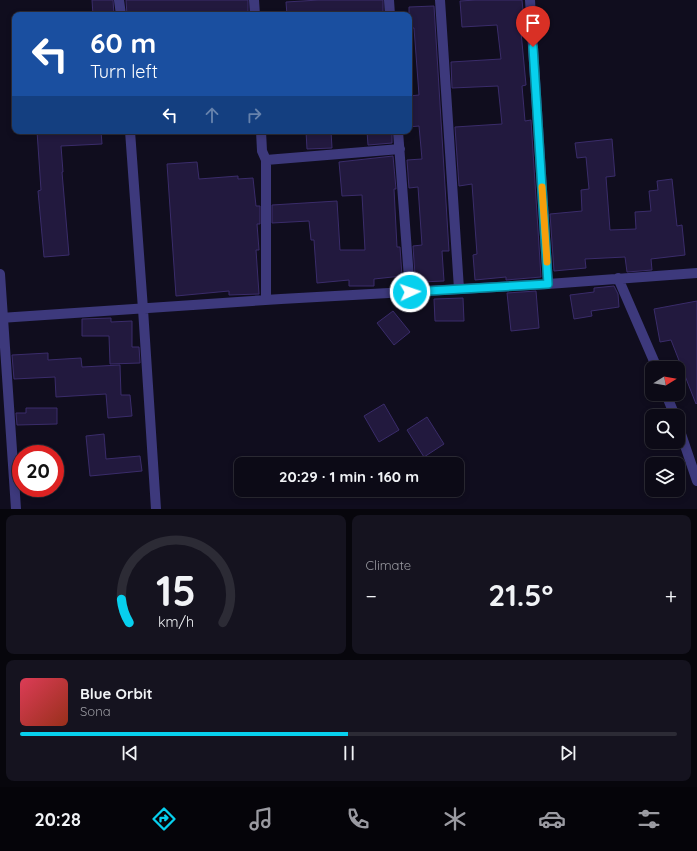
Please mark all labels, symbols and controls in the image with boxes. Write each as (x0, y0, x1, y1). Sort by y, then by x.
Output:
pin (516, 6, 550, 47)
icon: arrive (522, 12, 544, 34)
text: 60 m (90, 25, 156, 60)
icon: left (24, 28, 76, 80)
text: Turn left (90, 60, 158, 83)
icon: left (159, 104, 181, 126)
icon: ahead (201, 104, 223, 126)
icon: right (243, 104, 265, 126)
position arrow (389, 271, 431, 313)
north arrow (645, 361, 685, 401)
map controls (645, 361, 685, 497)
button: search (645, 409, 685, 449)
speed limit sign: 20 (12, 445, 64, 497)
button: layers (645, 457, 685, 497)
text: 20:29 · 1 min · 160 m (279, 467, 419, 486)
text: Climate (366, 557, 411, 573)
text: 15 (156, 563, 196, 615)
text: 21.5° (488, 576, 553, 614)
text: − (366, 582, 377, 610)
text: + (665, 582, 677, 610)
text: km/h (158, 612, 194, 630)
text: Blue Orbit (80, 684, 153, 703)
text: Sona (80, 703, 111, 719)
icon: previous (119, 742, 141, 764)
icon: pause (338, 742, 360, 764)
icon: next (557, 742, 579, 764)
icon: directions (150, 805, 178, 833)
icon: music (247, 805, 275, 833)
icon: phone (344, 805, 372, 833)
icon: climate (441, 805, 469, 833)
icon: car (538, 805, 566, 833)
icon: filters (635, 805, 663, 833)
text: 20:28 (34, 808, 81, 831)

